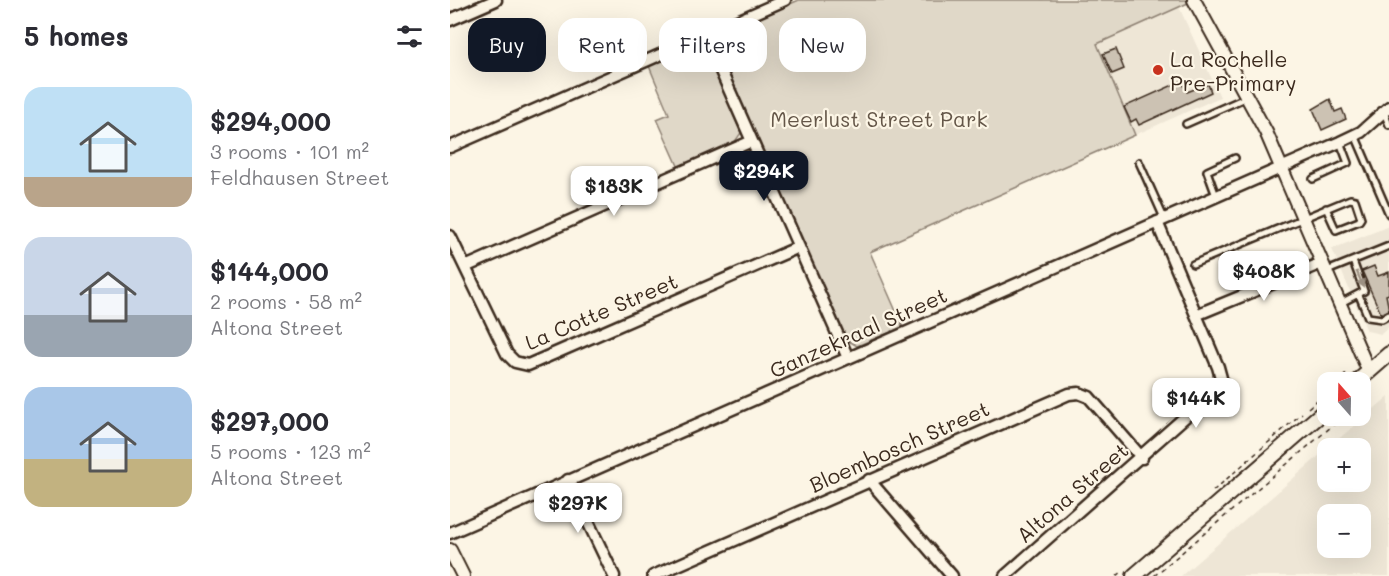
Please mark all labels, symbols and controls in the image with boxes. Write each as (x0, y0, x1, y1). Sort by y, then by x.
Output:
chip: Buy (468, 18, 546, 72)
chip: Rent (558, 18, 647, 72)
chip: Filters (659, 18, 767, 72)
chip: New (779, 18, 866, 72)
text: 5 homes (24, 19, 129, 53)
icon: filters (393, 20, 426, 53)
place label: La Rochelle Pre-Primary (1170, 45, 1296, 96)
marker: La Rochelle Pre-Primary (1151, 63, 1165, 77)
text: $294,000 (210, 104, 331, 138)
park label: Meerlust Street Park (770, 105, 988, 132)
icon: home (72, 111, 144, 183)
text: 3 rooms · 101 m² (210, 138, 369, 164)
pin: $294K (722, 151, 806, 202)
text: $294K (733, 157, 795, 183)
text: Feldhausen Street (210, 164, 389, 190)
pin: $183K (572, 166, 656, 217)
text: $183K (585, 172, 643, 198)
pin: $408K (1222, 251, 1306, 302)
text: $144,000 (210, 254, 329, 288)
text: $408K (1232, 257, 1296, 283)
icon: home (72, 261, 144, 333)
street label: La Cotte Street (521, 267, 681, 355)
one-way arrow (1356, 270, 1365, 288)
street label: Ganzekraal Street (765, 281, 951, 383)
text: 2 rooms · 58 m² (210, 288, 362, 314)
text: Altona Street (210, 314, 343, 340)
north arrow (1317, 372, 1371, 426)
map controls (1317, 372, 1371, 558)
pin: $144K (1154, 378, 1238, 429)
text: $144K (1166, 384, 1226, 410)
street label: Bloembosch Street (805, 394, 993, 498)
text: $297,000 (210, 404, 329, 438)
icon: home (72, 411, 144, 483)
street label: Altona Street (1010, 436, 1134, 548)
text: 5 rooms · 123 m² (210, 438, 371, 464)
button: + (1317, 438, 1371, 492)
text: Altona Street (210, 464, 343, 490)
pin: $297K (536, 483, 620, 534)
text: $297K (548, 489, 608, 515)
button: − (1317, 504, 1371, 558)

